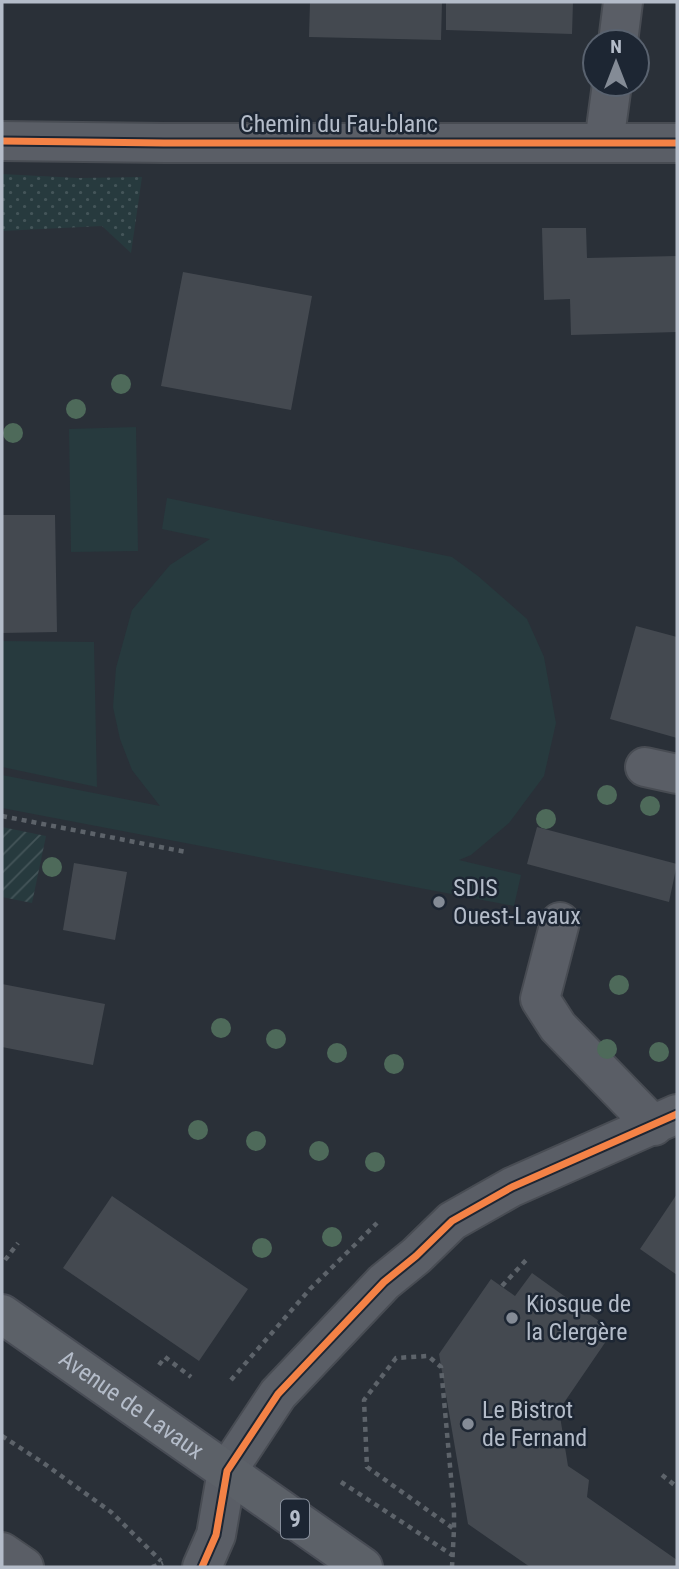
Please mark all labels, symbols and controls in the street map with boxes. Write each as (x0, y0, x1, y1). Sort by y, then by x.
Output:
north arrow (581, 28, 651, 98)
text: N (610, 35, 622, 58)
street label: Chemin du Fau-blanc (240, 110, 438, 138)
place label: SDIS Ouest-Lavaux (453, 874, 581, 930)
marker: SDIS Ouest-Lavaux (431, 894, 447, 910)
place label: Kiosque de la Clergère (526, 1290, 631, 1346)
marker: Kiosque de la Clergère (504, 1310, 520, 1326)
street label: Avenue de Lavaux (54, 1344, 209, 1465)
place label: Le Bistrot de Fernand (482, 1396, 587, 1452)
marker: Le Bistrot de Fernand (460, 1416, 476, 1432)
road number: 9 (281, 1500, 309, 1538)

